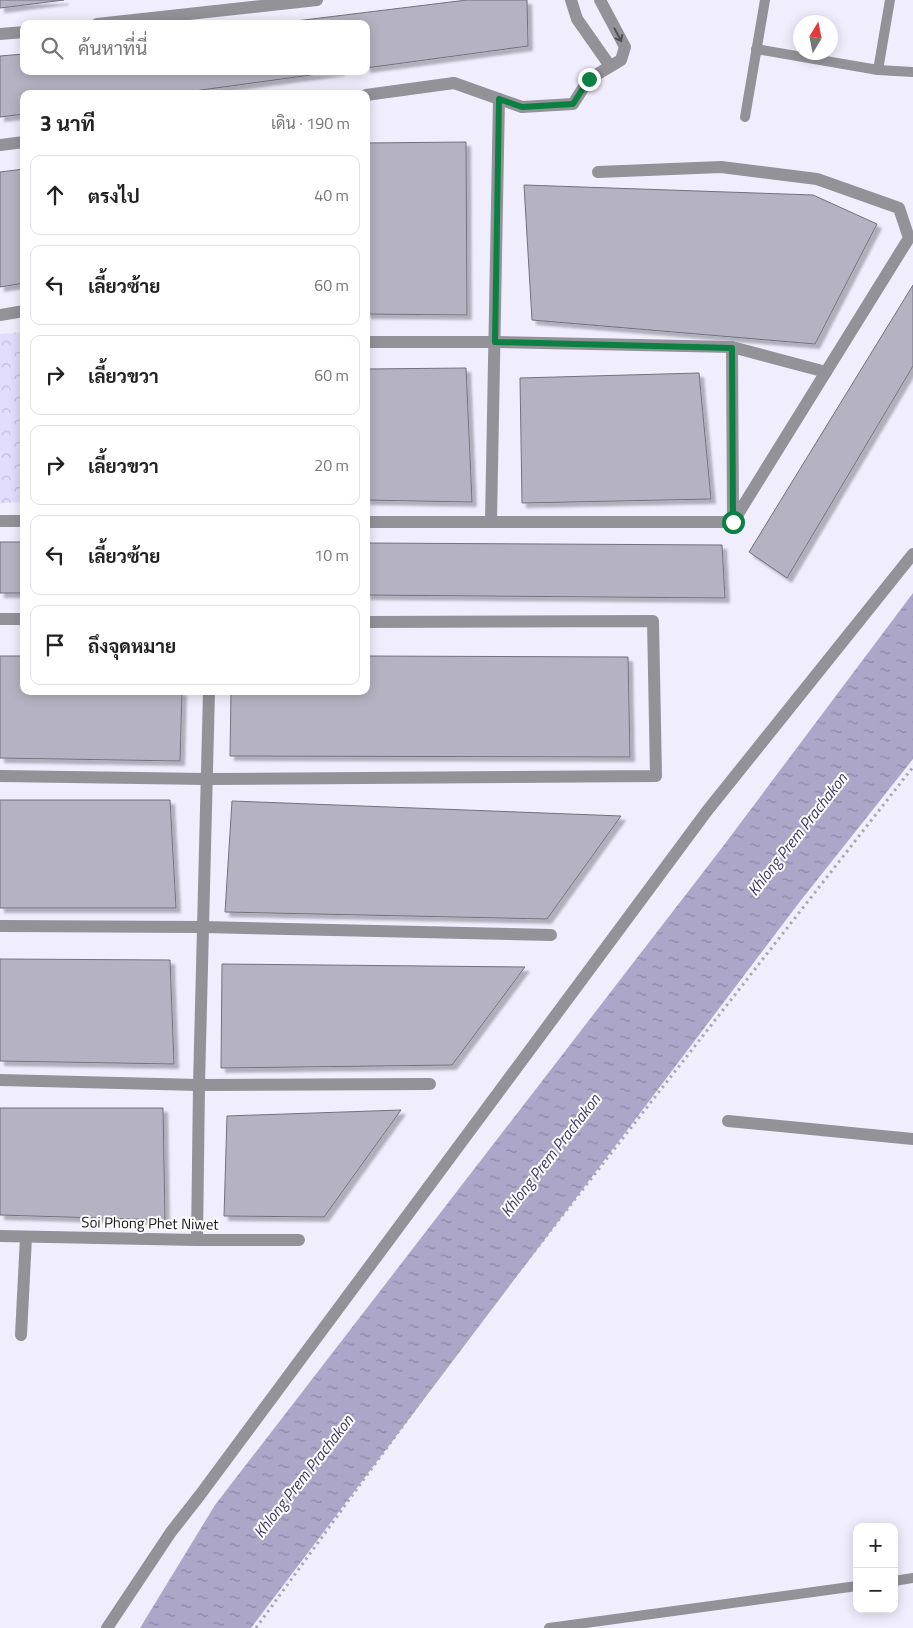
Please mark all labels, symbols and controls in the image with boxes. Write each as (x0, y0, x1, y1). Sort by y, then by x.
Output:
north arrow (793, 15, 838, 60)
search box (20, 20, 370, 75)
one-way arrow (614, 27, 623, 42)
text: ค้นหาที่นี่ (78, 33, 147, 62)
icon: search (38, 34, 66, 62)
route end (578, 68, 601, 91)
text: 3 นาที (40, 107, 95, 139)
text: เดิน · 190 m (271, 111, 350, 135)
icon: ahead (41, 181, 69, 209)
text: ตรงไป (88, 181, 140, 210)
text: 40 m (314, 183, 349, 207)
icon: left (41, 271, 69, 299)
text: เลี้ยวซ้าย (88, 271, 160, 300)
text: 60 m (314, 273, 349, 297)
icon: right (41, 361, 69, 389)
text: เลี้ยวขวา (88, 361, 159, 390)
text: 60 m (314, 363, 349, 387)
icon: right (41, 451, 69, 479)
text: เลี้ยวขวา (88, 451, 159, 480)
text: 20 m (314, 453, 349, 477)
route start (722, 511, 745, 534)
icon: left (41, 541, 69, 569)
text: เลี้ยวซ้าย (88, 541, 160, 570)
text: 10 m (314, 543, 349, 567)
icon: arrive (41, 631, 69, 659)
text: ถึงจุดหมาย (88, 631, 176, 660)
water label: Khlong Prem Prachakon (741, 767, 853, 901)
water label: Khlong Prem Prachakon (494, 1088, 606, 1222)
street label: Soi Phong Phet Niwet (81, 1210, 220, 1236)
water label: Khlong Prem Prachakon (247, 1409, 359, 1543)
map controls (853, 1523, 898, 1613)
button: + (853, 1523, 898, 1568)
button: − (853, 1568, 898, 1613)

